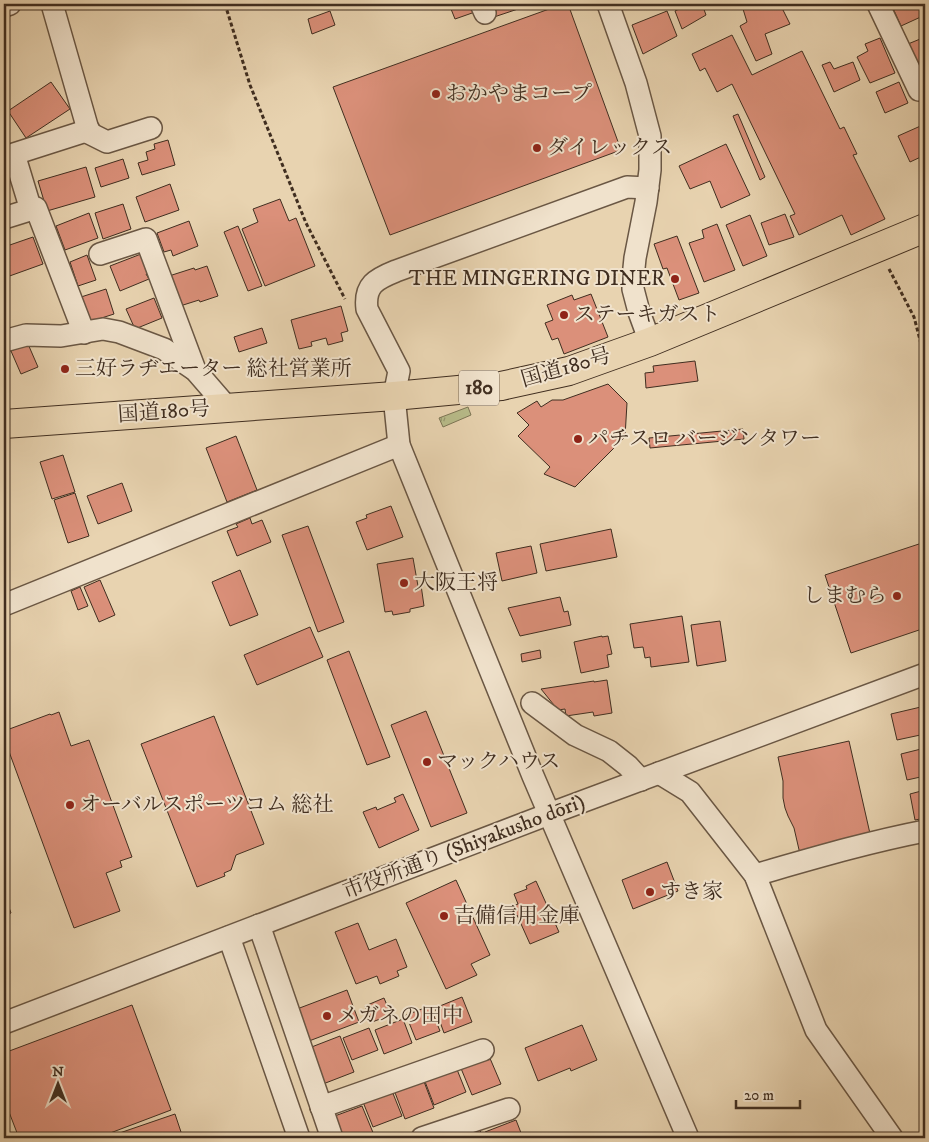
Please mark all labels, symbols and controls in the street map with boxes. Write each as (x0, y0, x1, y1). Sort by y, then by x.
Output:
place label: おかやまコープ (446, 81, 592, 107)
marker: おかやまコープ (430, 88, 442, 100)
place label: ダイレックス (547, 135, 672, 161)
marker: ダイレックス (531, 142, 543, 154)
place label: THE MINGERING DINER (409, 266, 665, 292)
marker: THE MINGERING DINER (669, 273, 681, 285)
place label: ステーキガスト (574, 302, 721, 328)
marker: ステーキガスト (558, 309, 570, 321)
street label: 国道180号 (518, 343, 614, 393)
place label: 三好ラヂエーター 総社営業所 (75, 356, 352, 382)
marker: 三好ラヂエーター 総社営業所 (59, 363, 71, 375)
road number: 180 (459, 370, 499, 406)
street label: 国道180号 (117, 396, 211, 428)
place label: パチスロ バージンタワー (588, 426, 821, 452)
marker: パチスロ バージンタワー (572, 433, 584, 445)
place label: 大阪王将 (414, 570, 498, 596)
marker: 大阪王将 (398, 577, 410, 589)
place label: しまむら (803, 583, 887, 609)
marker: しまむら (891, 590, 903, 602)
place label: マックハウス (437, 749, 560, 775)
marker: マックハウス (421, 756, 433, 768)
street label: 市役所通り (Shiyakusho dōri) (339, 789, 589, 905)
place label: オーバルスポーツコム 総社 (80, 792, 334, 818)
marker: オーバルスポーツコム 総社 (64, 799, 76, 811)
place label: すき家 (660, 879, 723, 905)
marker: すき家 (644, 886, 656, 898)
place label: 吉備信用金庫 (454, 903, 580, 929)
marker: 吉備信用金庫 (438, 910, 450, 922)
place label: メガネの田中 (337, 1003, 463, 1029)
marker: メガネの田中 (321, 1010, 333, 1022)
north arrow (32, 1060, 82, 1110)
text: N (52, 1063, 64, 1081)
scale bar (736, 1077, 800, 1109)
text: 20 m (744, 1086, 774, 1105)

